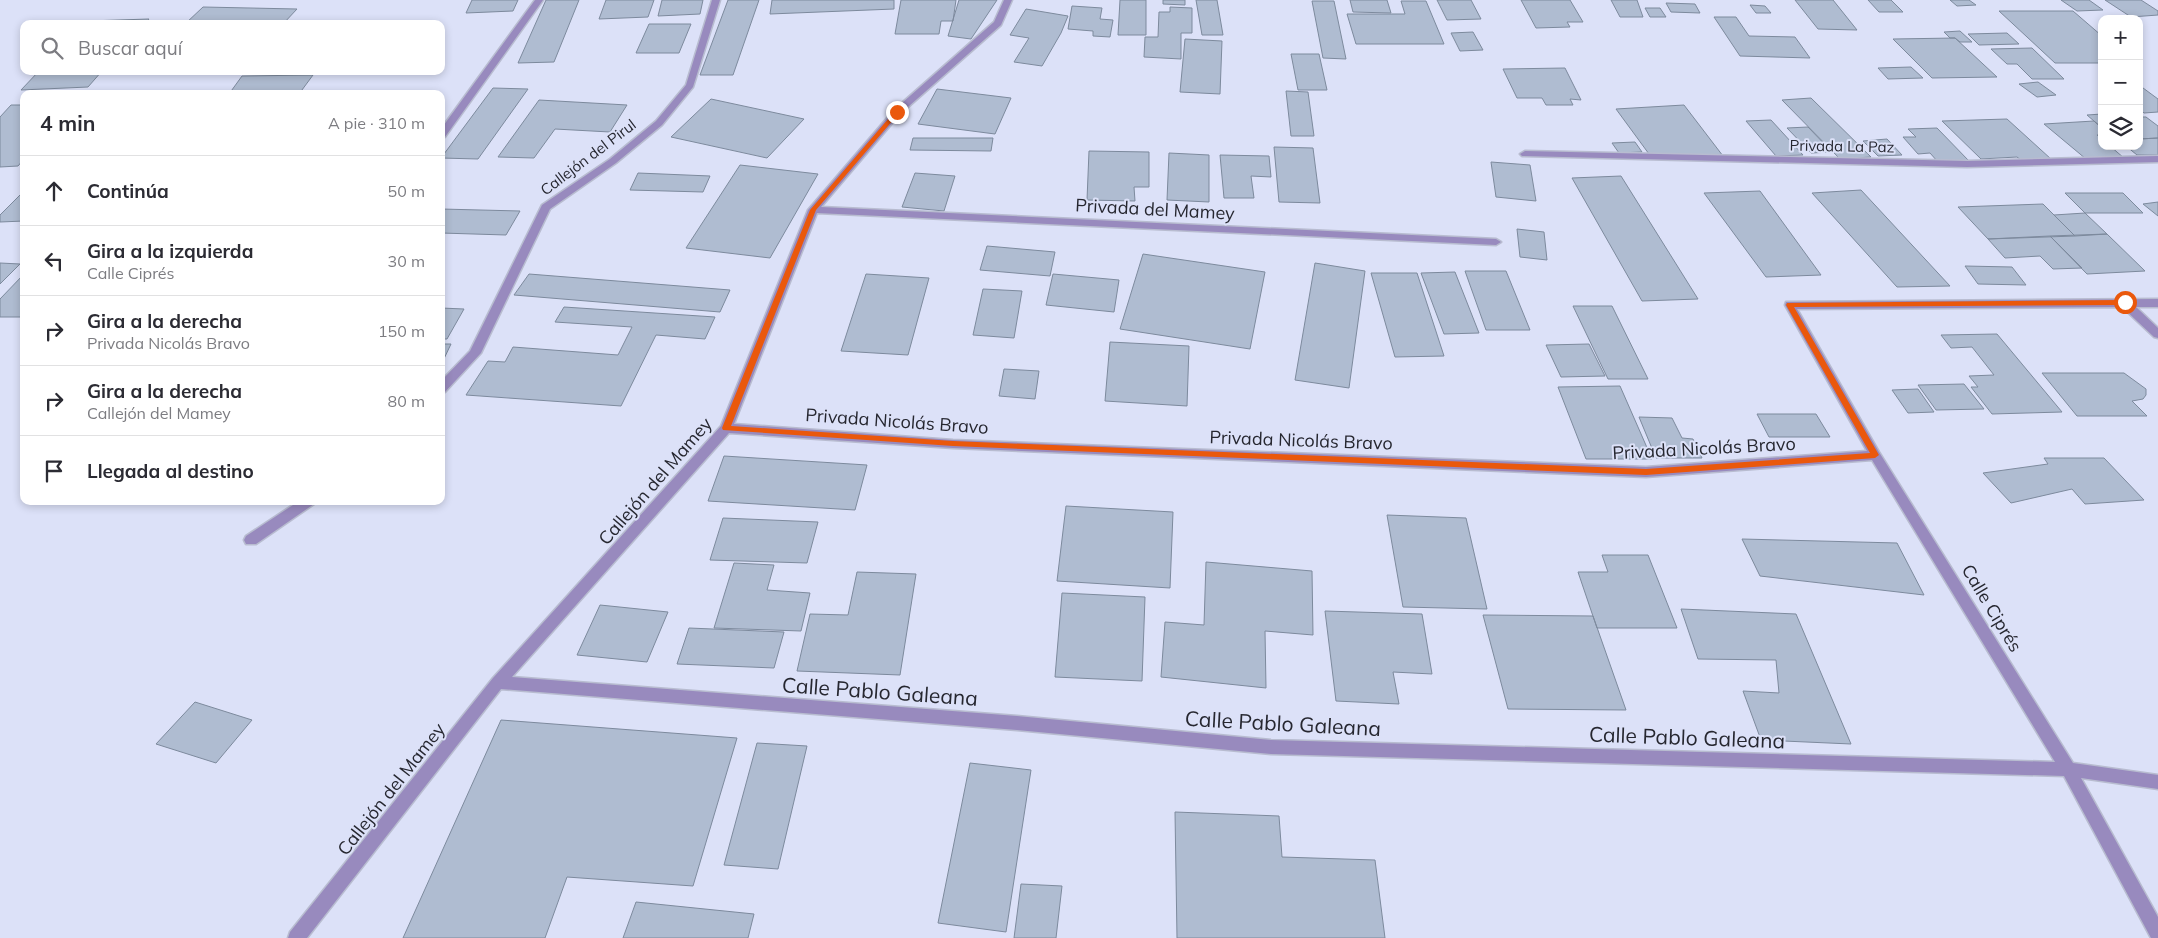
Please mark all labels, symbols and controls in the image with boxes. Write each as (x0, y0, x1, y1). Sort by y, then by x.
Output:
map controls (2098, 15, 2143, 150)
button: + (2098, 15, 2143, 60)
search box (20, 20, 445, 75)
icon: search (38, 34, 66, 62)
text: Buscar aquí (78, 36, 182, 60)
button: − (2098, 60, 2143, 105)
route end (886, 101, 909, 124)
button: layers (2098, 105, 2143, 150)
text: 4 min (40, 110, 95, 136)
text: A pie · 310 m (328, 113, 425, 133)
street label: Callejón del Pirul (536, 115, 640, 199)
street label: Privada La Paz (1790, 136, 1895, 156)
icon: ahead (40, 177, 68, 205)
text: Continúa (87, 179, 169, 203)
text: 50 m (388, 181, 425, 201)
street label: Privada del Mamey (1075, 193, 1236, 225)
text: Gira a la izquierda (87, 239, 253, 263)
icon: left (40, 247, 68, 275)
text: 30 m (388, 251, 425, 271)
text: Calle Ciprés (87, 263, 174, 283)
route start (2114, 291, 2137, 314)
text: Gira a la derecha (87, 309, 242, 333)
icon: right (40, 317, 68, 345)
text: 150 m (378, 321, 425, 341)
text: Privada Nicolás Bravo (87, 333, 250, 353)
text: Gira a la derecha (87, 379, 242, 403)
icon: right (40, 387, 68, 415)
text: 80 m (388, 391, 425, 411)
text: Callejón del Mamey (87, 403, 231, 423)
street label: Privada Nicolás Bravo (805, 403, 989, 439)
street label: Callejón del Mamey (593, 412, 717, 550)
street label: Privada Nicolás Bravo (1209, 425, 1393, 455)
street label: Privada Nicolás Bravo (1612, 432, 1796, 464)
icon: arrive (40, 457, 68, 485)
text: Llegada al destino (87, 459, 254, 483)
street label: Calle Ciprés (1957, 560, 2027, 656)
street label: Calle Pablo Galeana (781, 671, 979, 711)
street label: Calle Pablo Galeana (1184, 705, 1382, 741)
street label: Callejón del Mamey (332, 718, 450, 860)
street label: Calle Pablo Galeana (1588, 721, 1786, 753)

